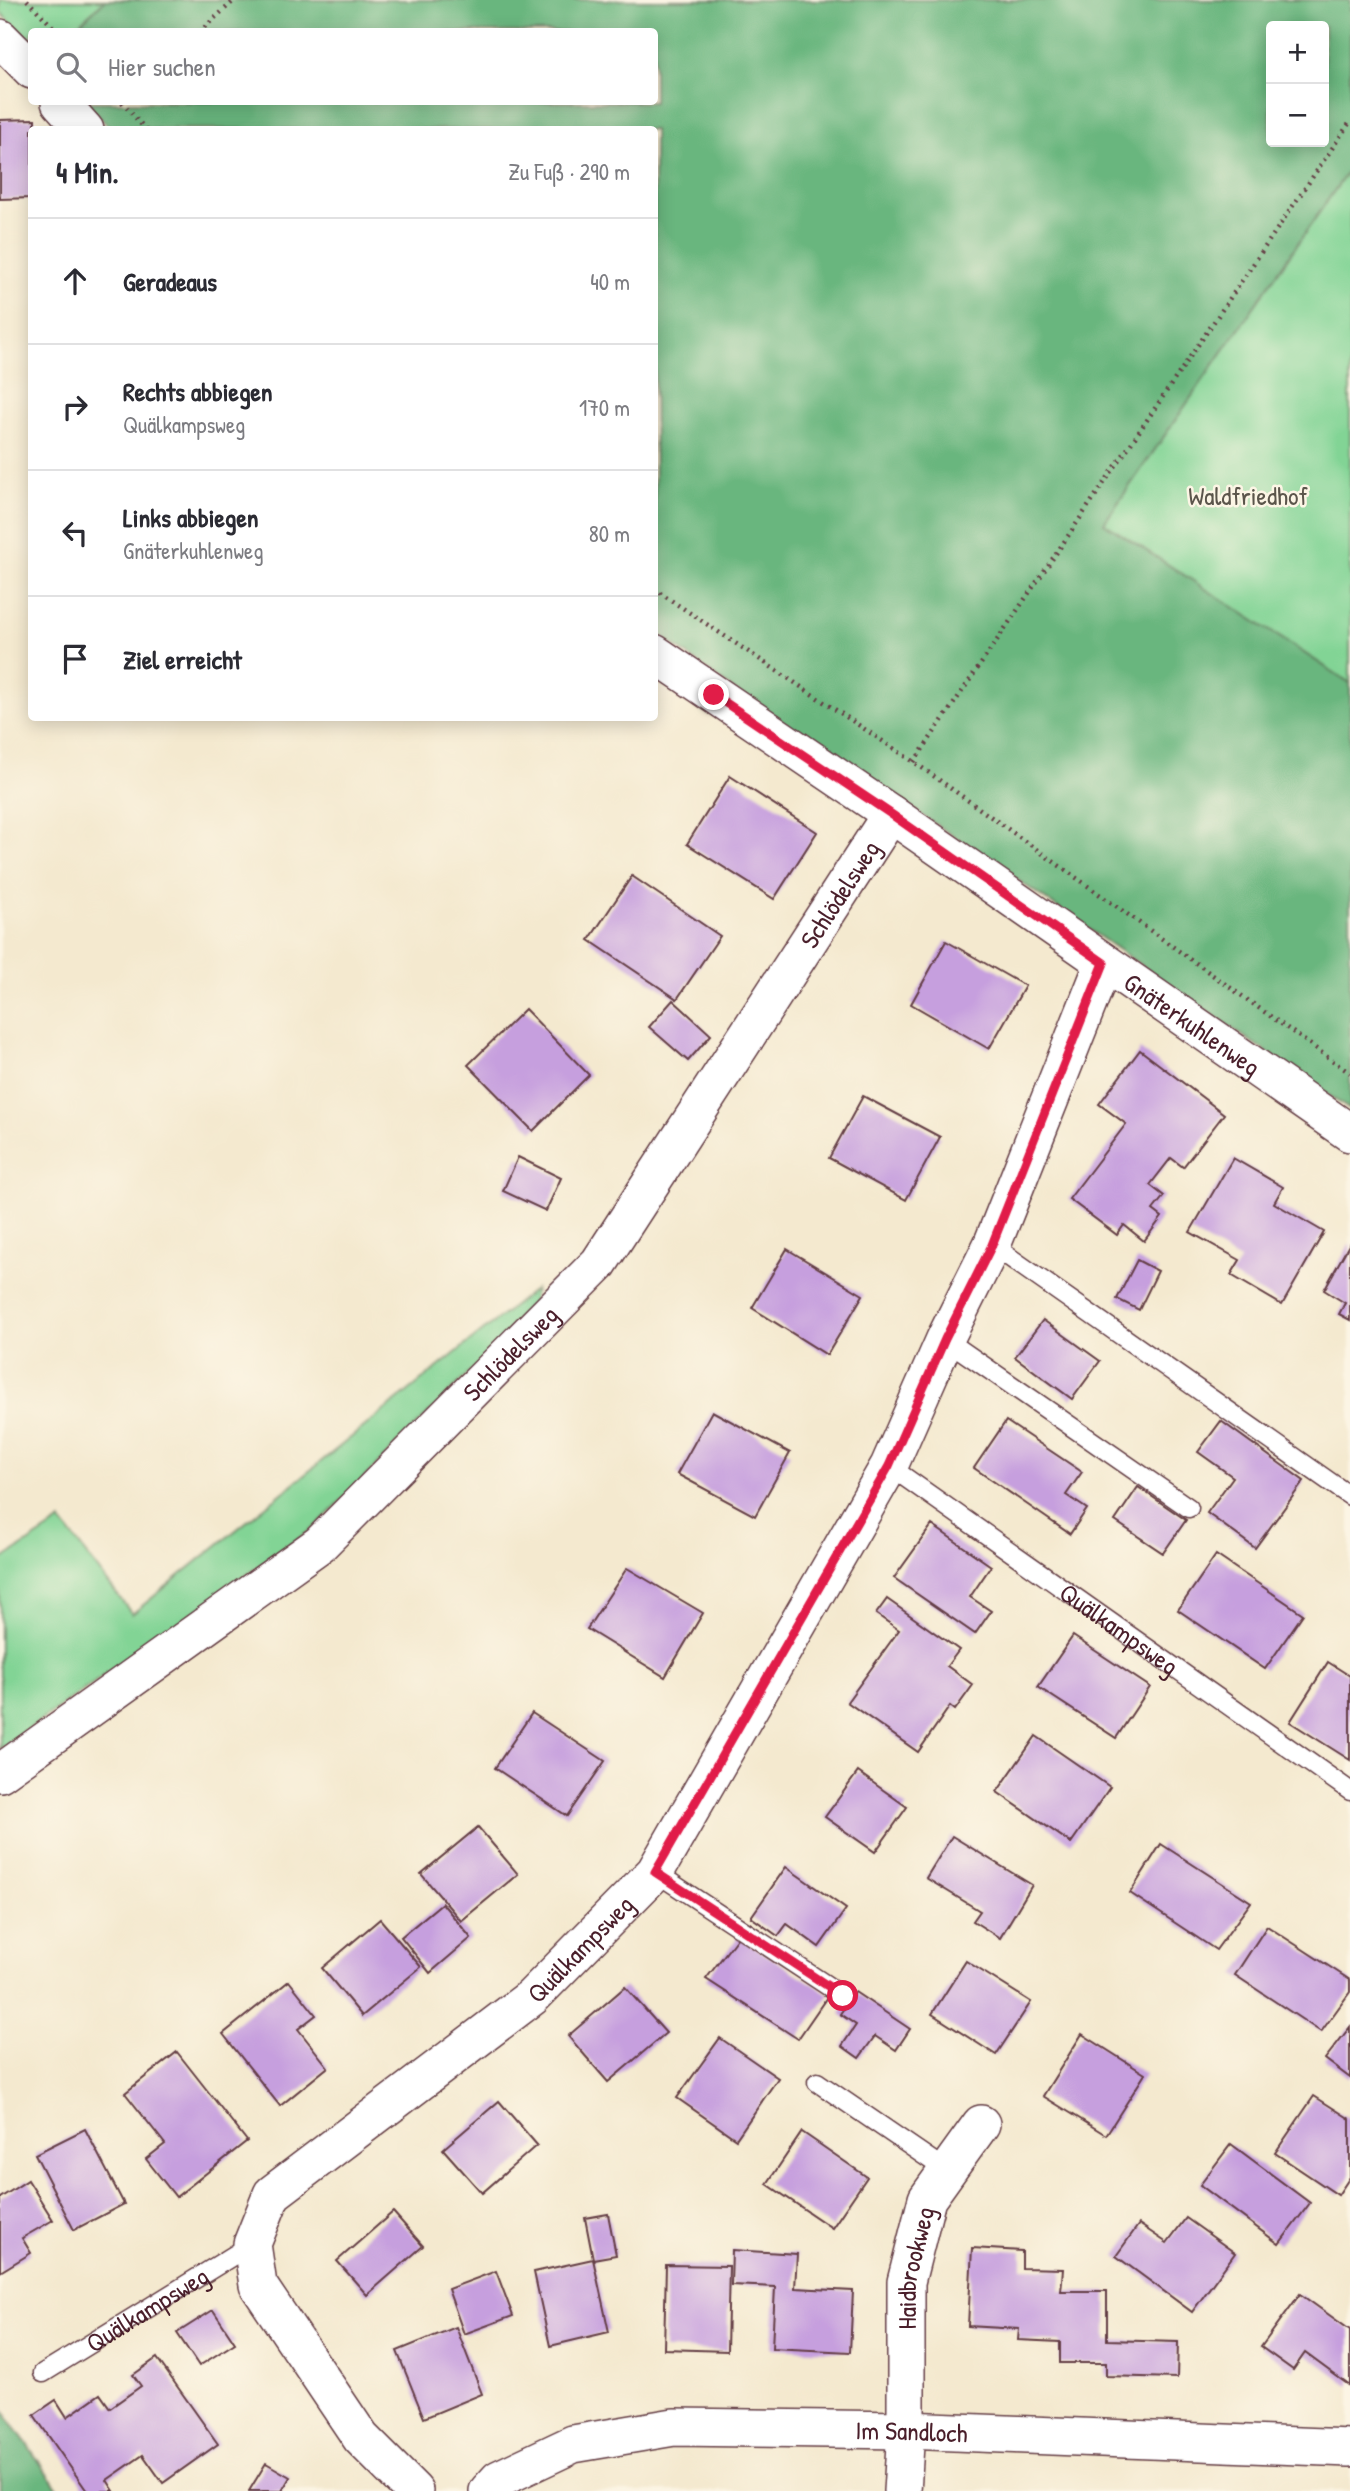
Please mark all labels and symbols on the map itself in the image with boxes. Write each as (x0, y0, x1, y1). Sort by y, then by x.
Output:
park label: Waldfriedhof (1188, 478, 1308, 513)
route end (698, 679, 729, 710)
street label: Schlödelsweg (791, 833, 887, 954)
street label: Gnäterkuhlenweg (1118, 964, 1268, 1083)
street label: Schlödelsweg (455, 1297, 565, 1408)
street label: Quälkampsweg (1053, 1574, 1186, 1683)
street label: Quälkampsweg (519, 1887, 641, 2010)
route start (827, 1980, 858, 2011)
street label: Haidbrookweg (889, 2203, 942, 2330)
street label: Quälkampsweg (79, 2258, 215, 2360)
street label: Im Sandloch (855, 2412, 968, 2450)

